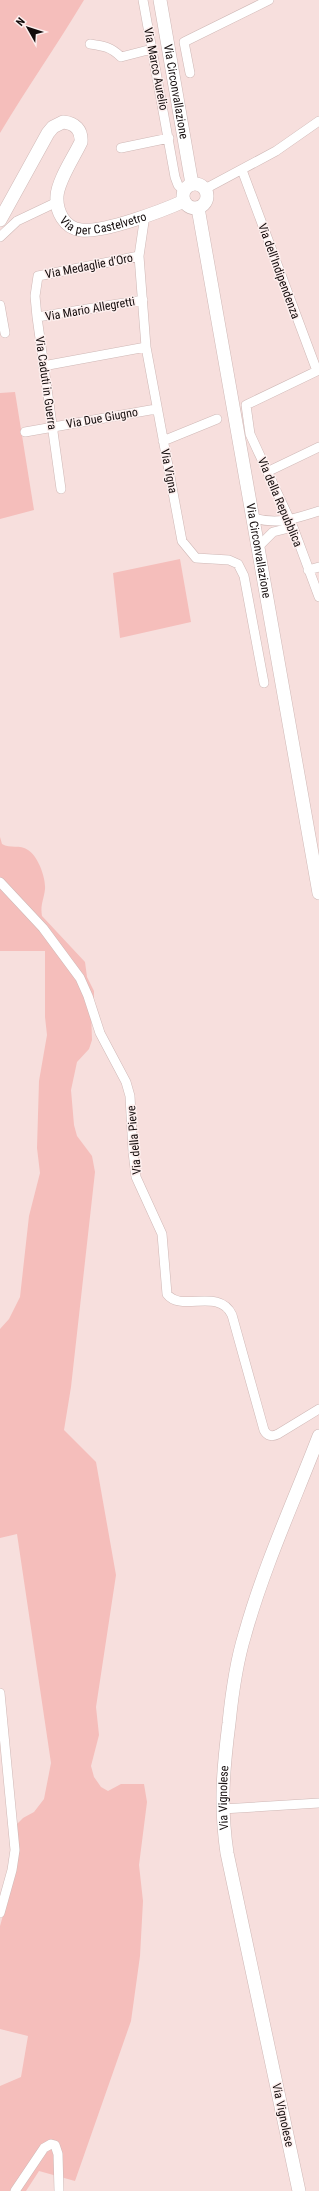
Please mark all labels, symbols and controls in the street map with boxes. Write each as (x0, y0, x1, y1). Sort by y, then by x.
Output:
north arrow (8, 8, 48, 48)
text: N (13, 15, 28, 29)
street label: Via Marco Aurelio (141, 26, 171, 112)
street label: Via Circonvallazione (161, 43, 191, 141)
street label: Via per Castelvetro (60, 206, 150, 220)
text: Via per Castelvetro (57, 209, 148, 237)
street label: Via dell'Indipendenza (255, 221, 303, 321)
street label: Via Medaglie d'Oro (44, 251, 134, 281)
street label: Via Mario Allegretti (44, 294, 136, 324)
street label: Via Caduti in Guerra (33, 335, 60, 431)
street label: Via Due Giugno (65, 405, 139, 431)
street label: Via Vigna (158, 448, 180, 495)
street label: Via della Repubblica (255, 455, 305, 549)
street label: Via Circonvallazione (243, 502, 274, 600)
street label: Via della Pieve (124, 1105, 144, 1175)
street label: Via Vignolese (216, 1765, 231, 1831)
street label: Via Vignolese (269, 2082, 297, 2148)

